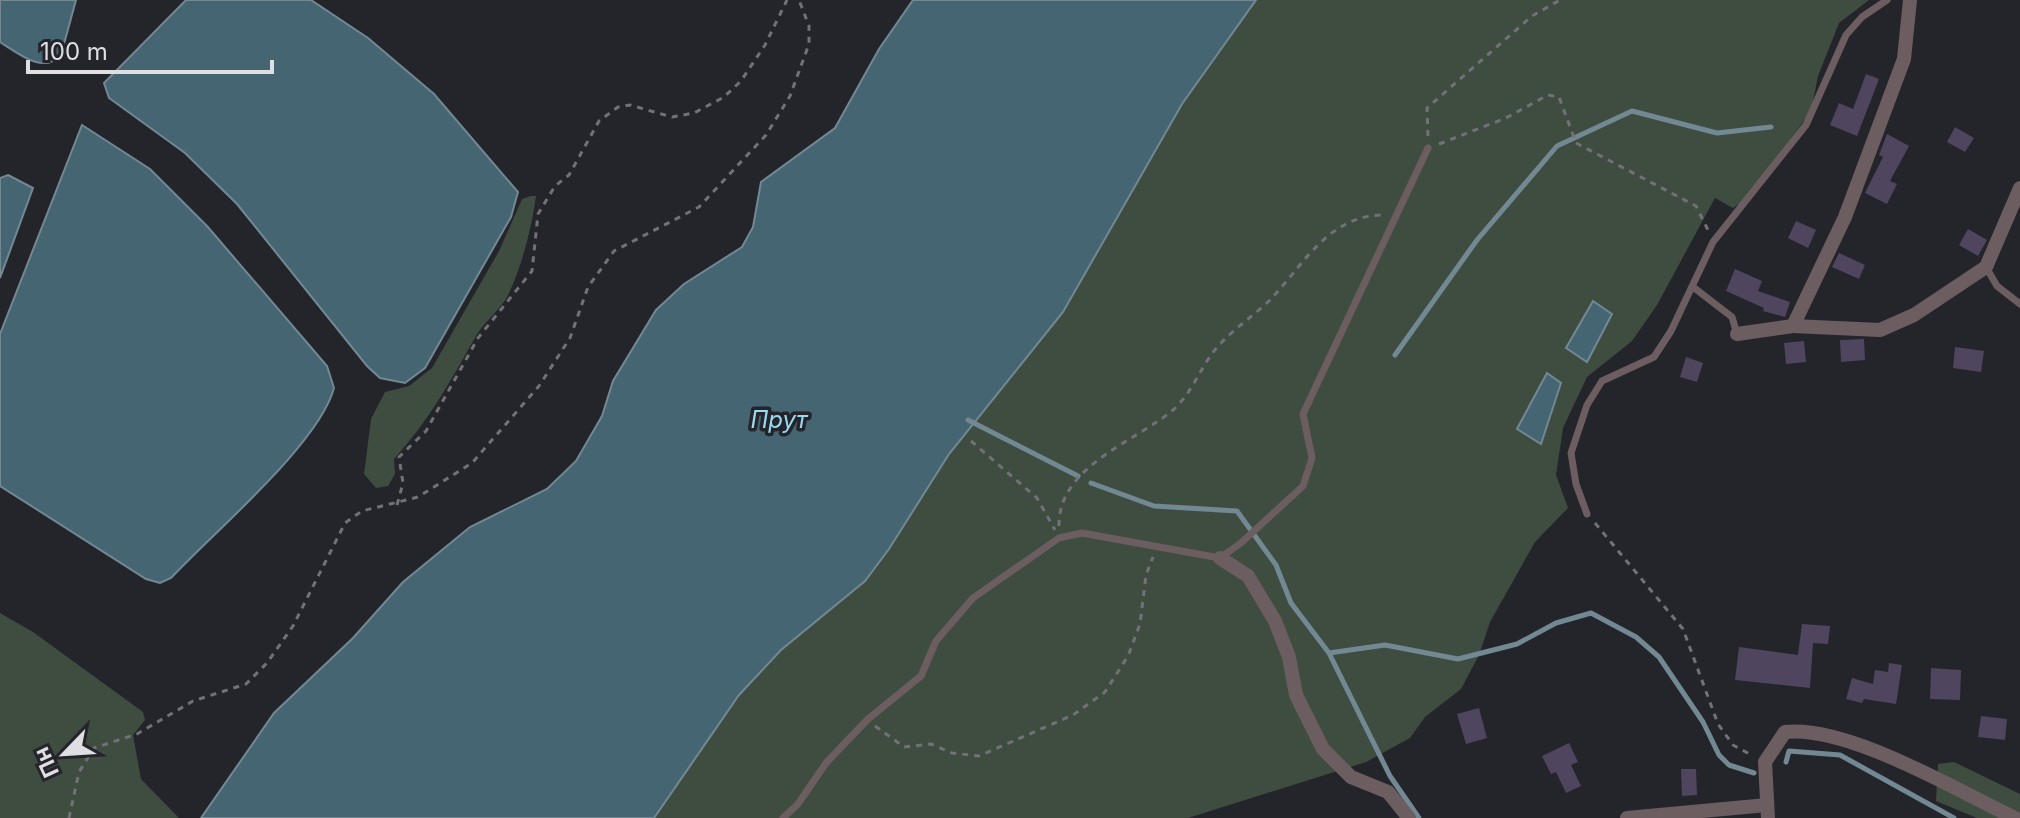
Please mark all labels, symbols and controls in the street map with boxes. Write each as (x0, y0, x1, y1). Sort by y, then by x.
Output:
scale bar (28, 24, 272, 74)
text: 100 m (40, 37, 108, 66)
water label: Прут (750, 405, 809, 434)
north arrow (24, 714, 104, 794)
text: Пн (28, 743, 64, 782)

